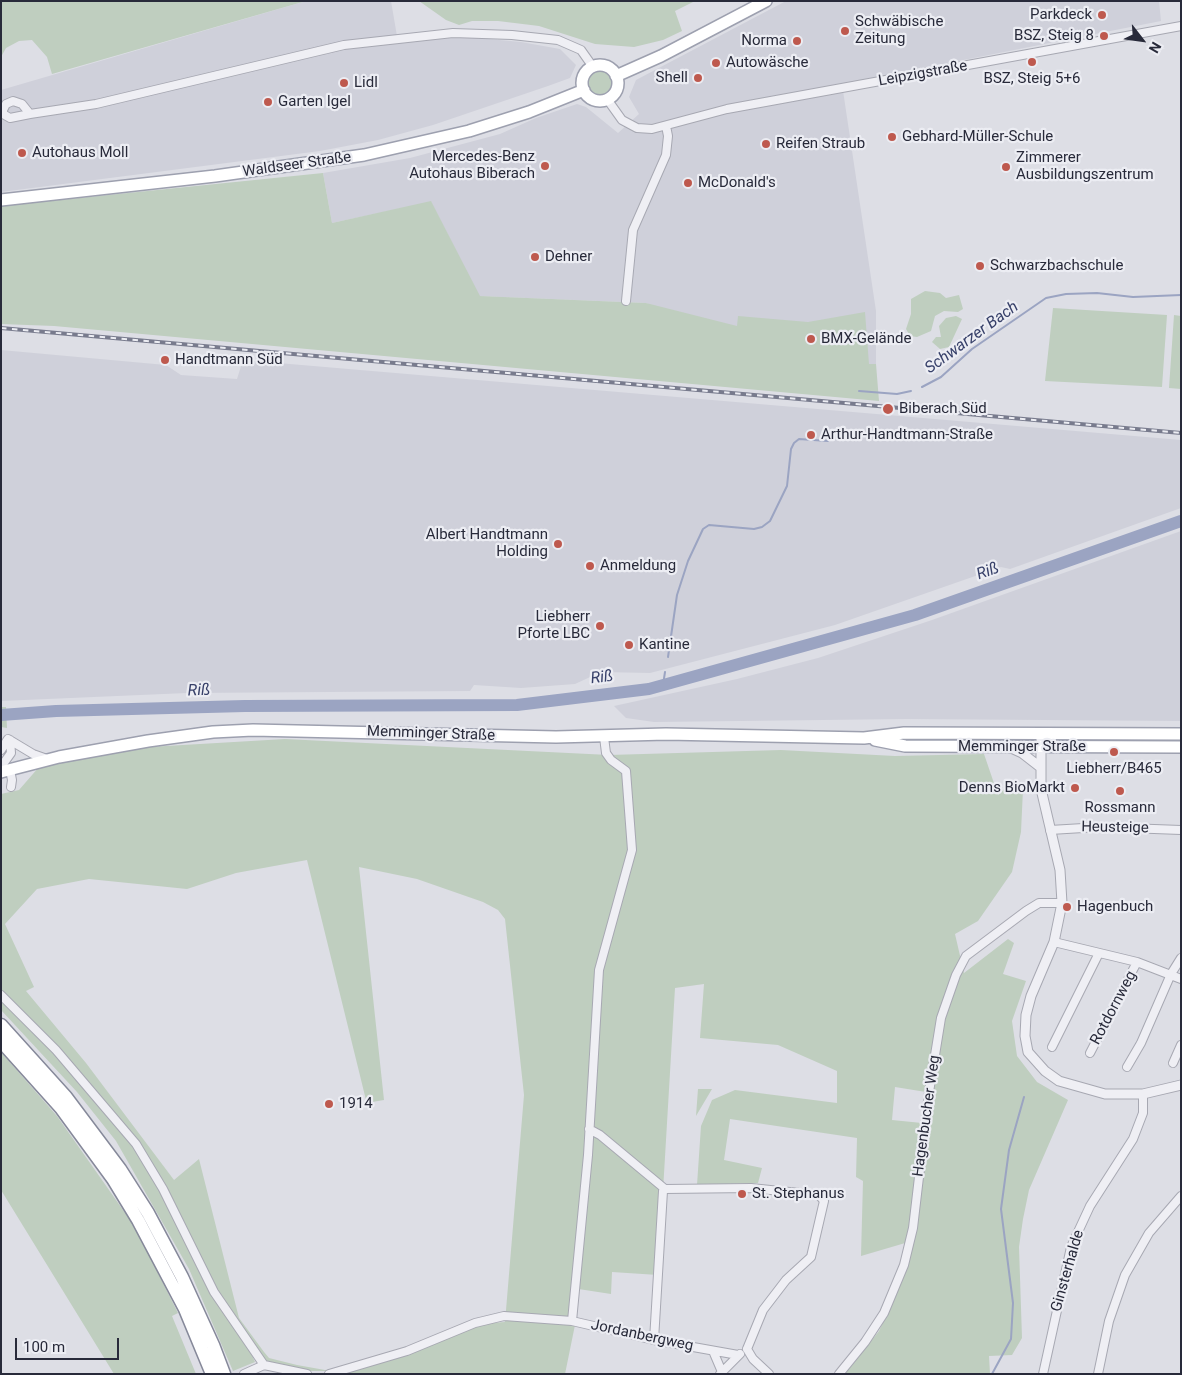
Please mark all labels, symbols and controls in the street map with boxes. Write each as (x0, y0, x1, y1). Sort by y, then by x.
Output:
place label: Parkdeck (1030, 6, 1092, 24)
marker: Parkdeck (1096, 9, 1108, 21)
place label: Schwäbische Zeitung (855, 13, 943, 48)
north arrow (1117, 15, 1167, 65)
marker: Schwäbische Zeitung (839, 25, 851, 37)
place label: BSZ, Steig 8 (1014, 27, 1094, 45)
marker: BSZ, Steig 8 (1098, 30, 1110, 42)
place label: Norma (741, 32, 787, 50)
marker: Norma (791, 35, 803, 47)
text: N (1146, 39, 1164, 56)
place label: Autowäsche (726, 54, 809, 72)
marker: BSZ, Steig 5+6 (1026, 56, 1038, 68)
marker: Autowäsche (710, 57, 722, 69)
street label: Leipzigstraße (877, 57, 969, 91)
place label: Shell (656, 69, 688, 87)
place label: BSZ, Steig 5+6 (984, 70, 1080, 88)
marker: Shell (692, 72, 704, 84)
place label: Lidl (354, 74, 378, 92)
marker: Lidl (338, 77, 350, 89)
place label: Garten Igel (278, 93, 351, 111)
marker: Garten Igel (262, 96, 274, 108)
place label: Gebhard-Müller-Schule (902, 128, 1053, 146)
marker: Gebhard-Müller-Schule (886, 131, 898, 143)
place label: Reifen Straub (776, 135, 865, 153)
marker: Reifen Straub (760, 138, 772, 150)
place label: Autohaus Moll (32, 144, 128, 162)
marker: Autohaus Moll (16, 147, 28, 159)
street label: Waldseer Straße (242, 148, 352, 182)
place label: Mercedes-Benz Autohaus Biberach (409, 148, 535, 183)
place label: Zimmerer Ausbildungszentrum (1016, 149, 1154, 184)
marker: Mercedes-Benz Autohaus Biberach (539, 160, 551, 172)
marker: Zimmerer Ausbildungszentrum (1000, 161, 1012, 173)
place label: McDonald's (698, 174, 776, 192)
marker: McDonald's (682, 177, 694, 189)
place label: Dehner (545, 248, 592, 266)
marker: Dehner (529, 251, 541, 263)
place label: Schwarzbachschule (990, 257, 1123, 275)
marker: Schwarzbachschule (974, 260, 986, 272)
water label: Schwarzer Bach (921, 298, 1023, 378)
place label: BMX-Gelände (821, 330, 911, 348)
marker: BMX-Gelände (805, 333, 817, 345)
place label: Handtmann Süd (175, 351, 283, 369)
marker: Handtmann Süd (159, 354, 171, 366)
place label: Biberach Süd (899, 400, 987, 418)
marker: Biberach Süd (881, 402, 895, 416)
place label: Arthur-Handtmann-Straße (821, 426, 993, 444)
marker: Arthur-Handtmann-Straße (805, 429, 817, 441)
place label: Albert Handtmann Holding (426, 526, 548, 561)
marker: Albert Handtmann Holding (552, 538, 564, 550)
place label: Anmeldung (600, 557, 676, 575)
water label: Riß (974, 559, 1002, 585)
marker: Anmeldung (584, 560, 596, 572)
place label: Liebherr Pforte LBC (518, 608, 590, 643)
marker: Liebherr Pforte LBC (594, 620, 606, 632)
place label: Kantine (639, 636, 690, 654)
marker: Kantine (623, 639, 635, 651)
water label: Riß (590, 667, 614, 689)
water label: Riß (187, 681, 211, 701)
street label: Memminger Straße (367, 723, 495, 745)
street label: Memminger Straße (958, 738, 1086, 756)
marker: Liebherr/B465 (1108, 746, 1120, 758)
place label: Liebherr/B465 (1066, 760, 1162, 778)
place label: Denns BioMarkt (959, 779, 1065, 797)
marker: Denns BioMarkt (1069, 782, 1081, 794)
marker: Rossmann (1114, 785, 1126, 797)
place label: Rossmann (1084, 799, 1156, 817)
street label: Heusteige (1081, 818, 1149, 838)
place label: Hagenbuch (1077, 898, 1153, 916)
marker: Hagenbuch (1061, 901, 1073, 913)
street label: Rotdornweg (1087, 968, 1141, 1048)
street label: Hagenbucher Weg (910, 1054, 944, 1178)
place label: 1914 (339, 1095, 373, 1113)
marker: 1914 (323, 1098, 335, 1110)
place label: St. Stephanus (752, 1185, 844, 1203)
marker: St. Stephanus (736, 1188, 748, 1200)
street label: Ginsterhalde (1048, 1228, 1088, 1314)
street label: Jordanbergweg (589, 1316, 695, 1356)
scale bar (18, 1328, 121, 1360)
text: 100 m (23, 1338, 65, 1356)

